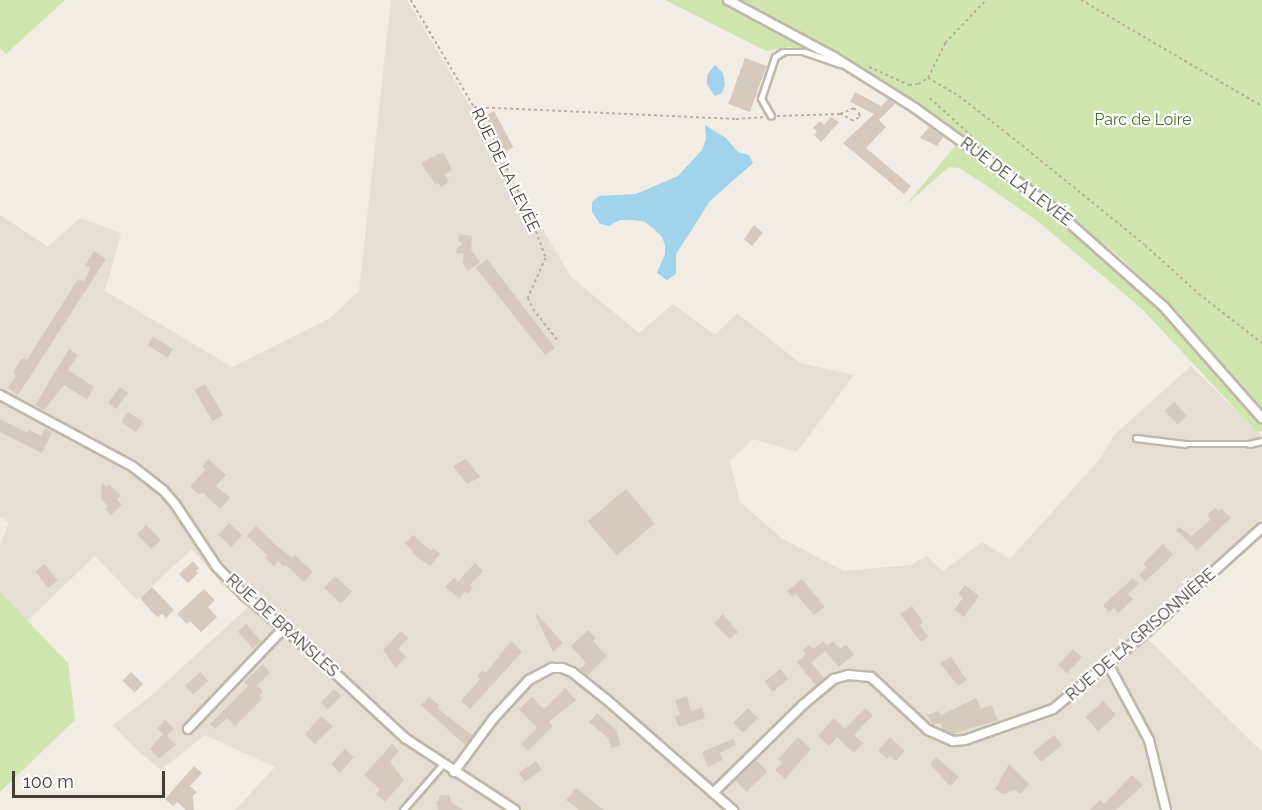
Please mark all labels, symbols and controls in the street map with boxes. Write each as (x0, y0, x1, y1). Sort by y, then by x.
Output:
street label: RUE DE LA LEVÉE (467, 105, 543, 235)
park label: Parc de Loire (1094, 110, 1192, 130)
street label: RUE DE LA LEVÉE (956, 134, 1076, 230)
street label: RUE DE LA GRISONNIÈRE (1062, 565, 1220, 705)
street label: RUE DE BRANSLES (222, 571, 342, 681)
scale bar (15, 759, 168, 797)
text: 100 m (23, 771, 74, 792)

